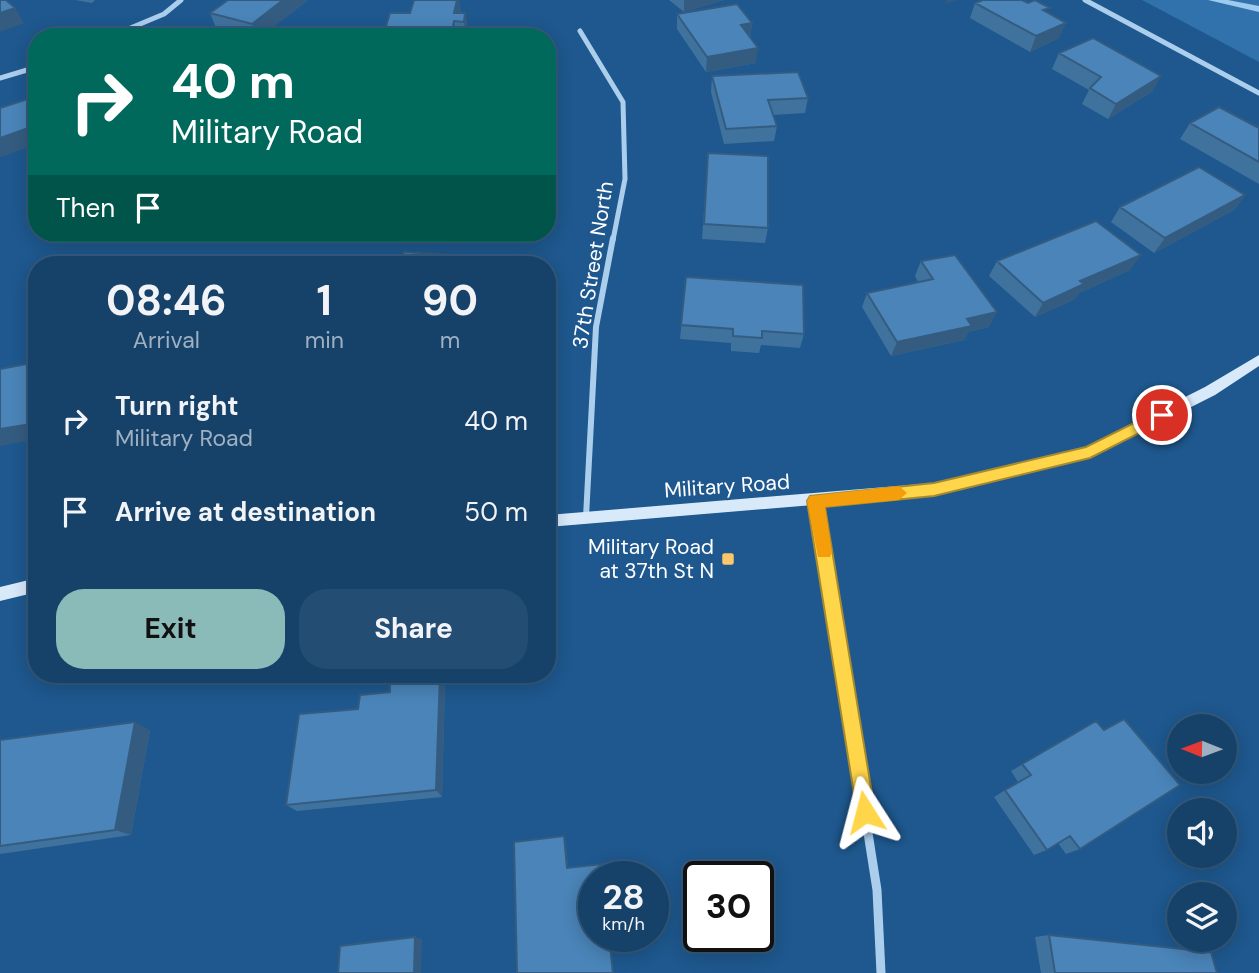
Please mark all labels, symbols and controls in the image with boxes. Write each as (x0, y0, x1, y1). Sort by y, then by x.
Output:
text: 40 m (171, 49, 295, 113)
icon: right (56, 56, 147, 147)
text: Military Road (171, 111, 363, 153)
street label: 37th Street North (566, 179, 620, 351)
icon: arrive (129, 189, 167, 227)
text: Then (56, 191, 115, 225)
text: 08:46 (106, 273, 227, 328)
text: 1 (317, 273, 332, 328)
text: 90 (422, 273, 478, 328)
text: Arrival (133, 325, 200, 355)
text: min (305, 325, 344, 355)
text: m (440, 325, 460, 355)
pin (1132, 385, 1192, 445)
text: Turn right (115, 389, 239, 423)
icon: arrive (1143, 396, 1181, 434)
icon: right (56, 402, 94, 440)
text: 40 m (464, 404, 528, 438)
text: Military Road (115, 423, 253, 453)
street label: Military Road (663, 468, 791, 504)
icon: arrive (56, 493, 94, 531)
text: Arrive at destination (115, 495, 376, 529)
text: 50 m (464, 495, 528, 529)
place label: Military Road at 37th St N (588, 533, 714, 585)
marker: Military Road at 37th St N (720, 551, 736, 567)
button: Exit (56, 589, 285, 669)
button: Share (299, 589, 528, 669)
north arrow (1167, 714, 1237, 784)
map controls (1167, 714, 1237, 952)
position arrow (828, 775, 902, 849)
button: sound (1167, 798, 1237, 868)
speed limit sign: 30 (683, 861, 774, 952)
text: 28 (602, 874, 645, 920)
button: layers (1167, 882, 1237, 952)
text: km/h (602, 912, 645, 936)

